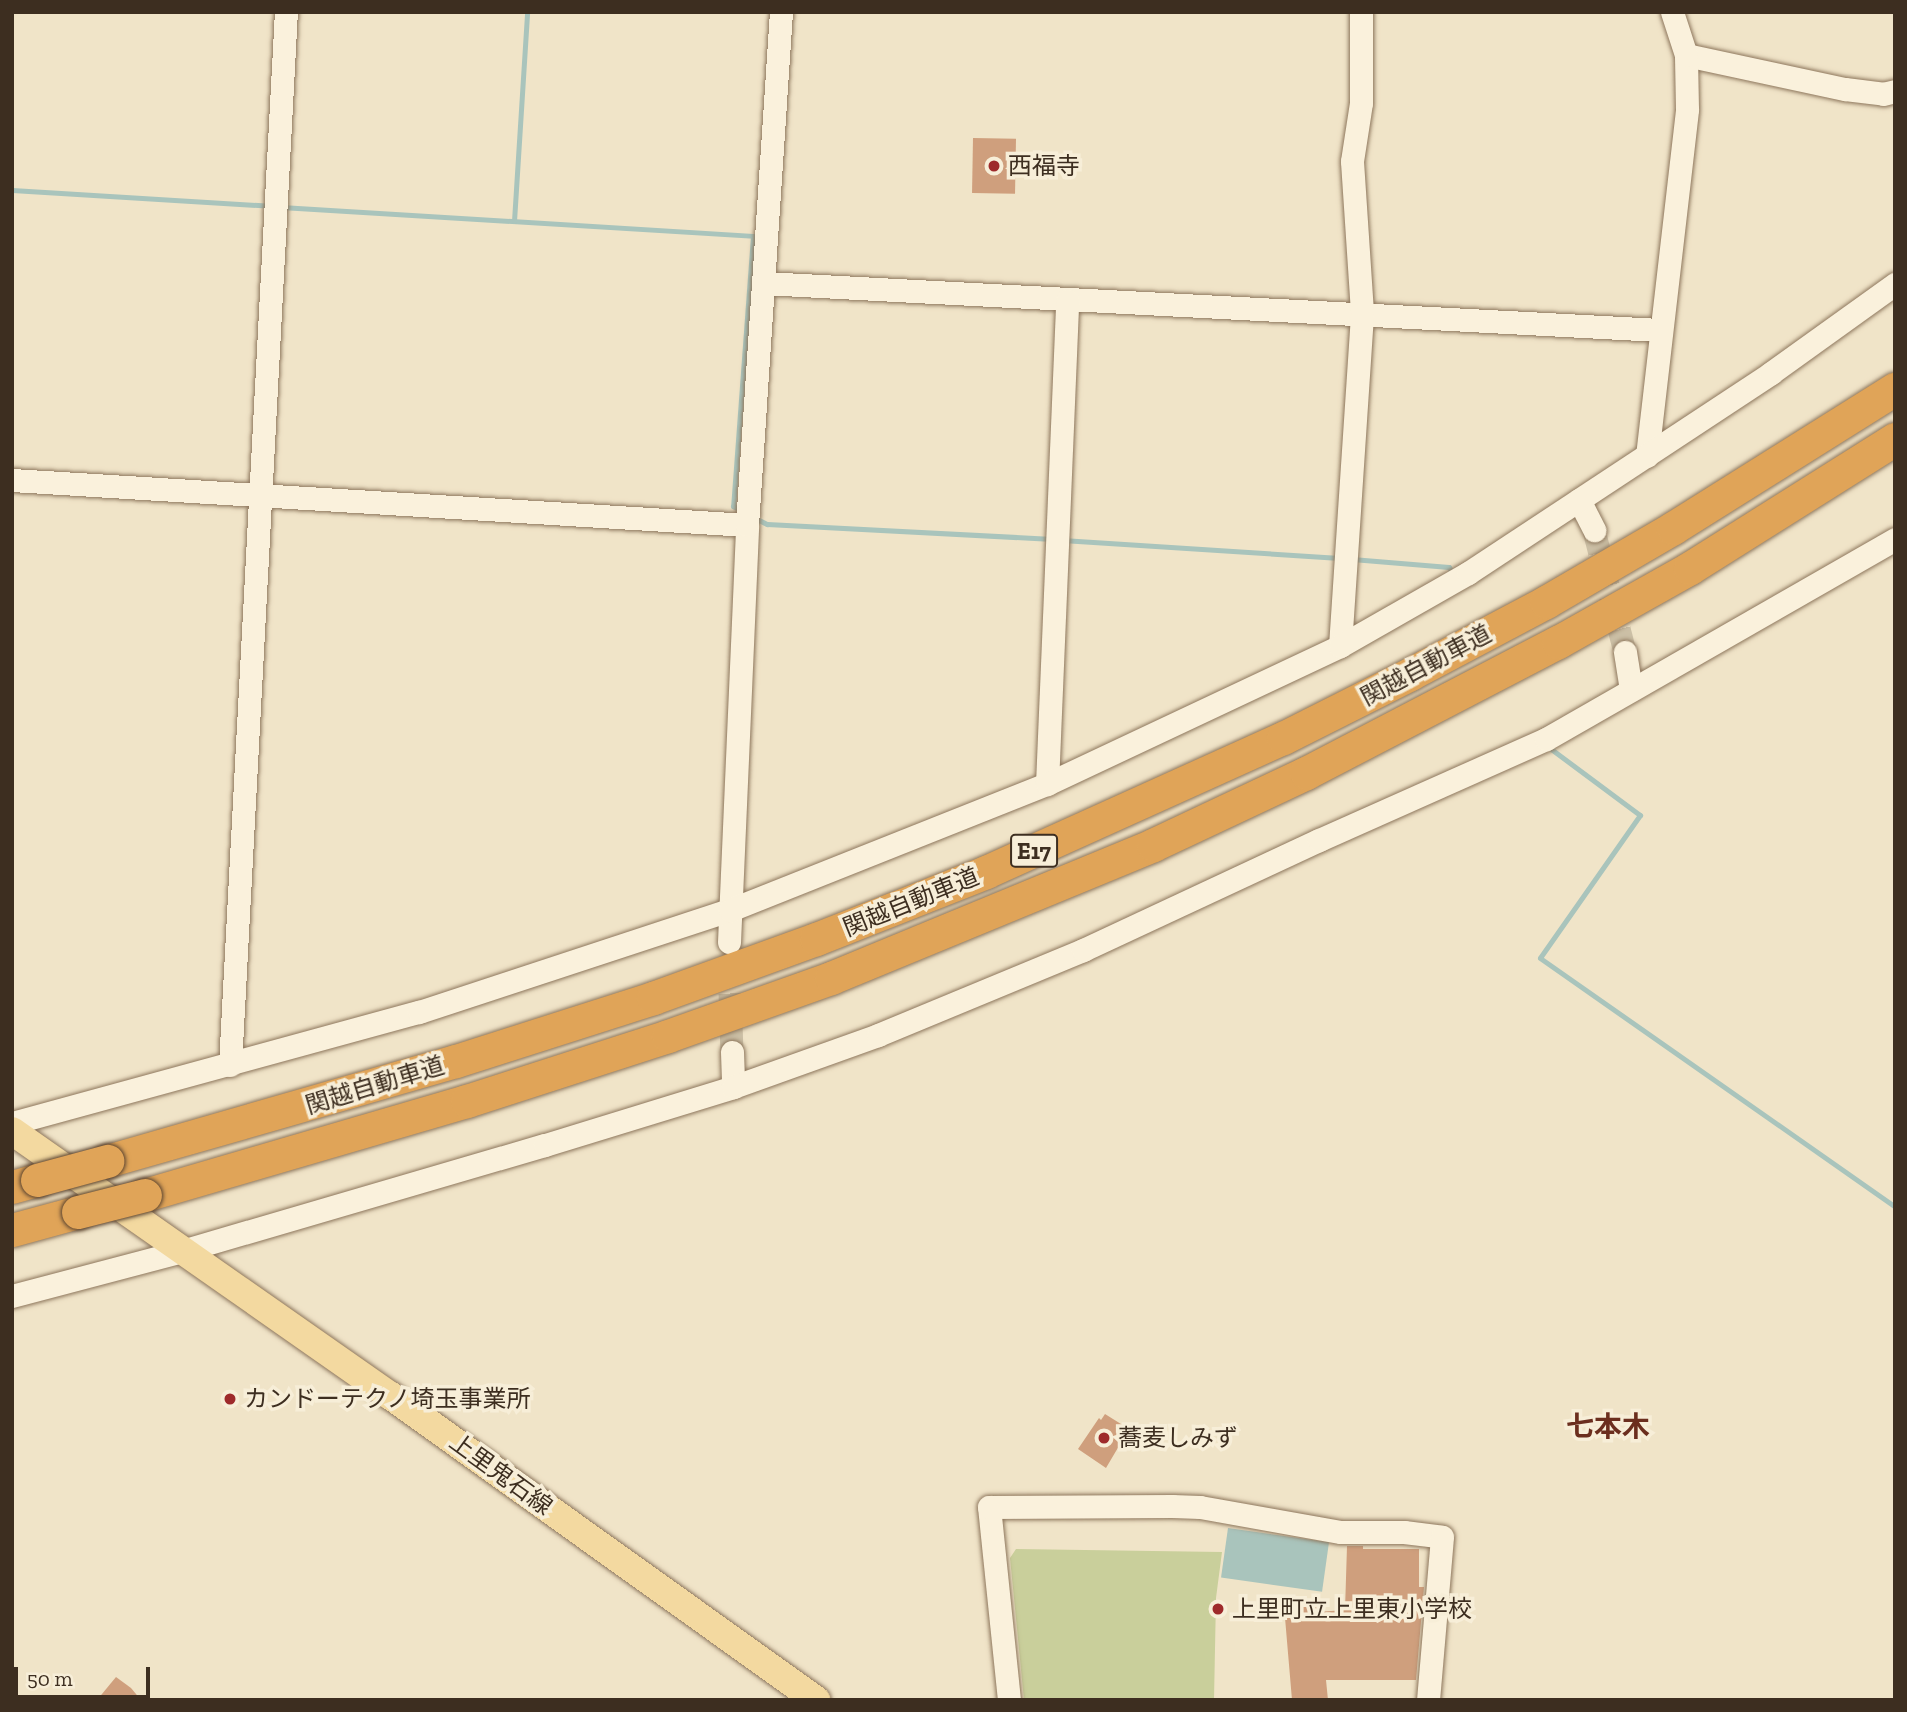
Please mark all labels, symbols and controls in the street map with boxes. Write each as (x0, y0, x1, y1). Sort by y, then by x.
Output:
place label: 西福寺 (1008, 152, 1080, 180)
marker: 西福寺 (986, 158, 1002, 174)
street label: 関越自動車道 (1356, 618, 1496, 712)
road number: E17 (1010, 832, 1058, 870)
street label: 関越自動車道 (839, 862, 983, 942)
street label: 関越自動車道 (302, 1050, 448, 1120)
place label: カンドーテクノ埼玉事業所 (244, 1385, 532, 1413)
marker: カンドーテクノ埼玉事業所 (222, 1391, 238, 1407)
district label: 七本木 (1566, 1410, 1650, 1444)
place label: 蕎麦しみず (1118, 1424, 1238, 1452)
street label: 上里鬼石線 (444, 1427, 558, 1521)
marker: 蕎麦しみず (1096, 1430, 1112, 1446)
place label: 上里町立上里東小学校 (1232, 1595, 1472, 1623)
marker: 上里町立上里東小学校 (1210, 1601, 1226, 1617)
scale bar (18, 1652, 154, 1696)
text: 50 m (27, 1666, 73, 1691)

